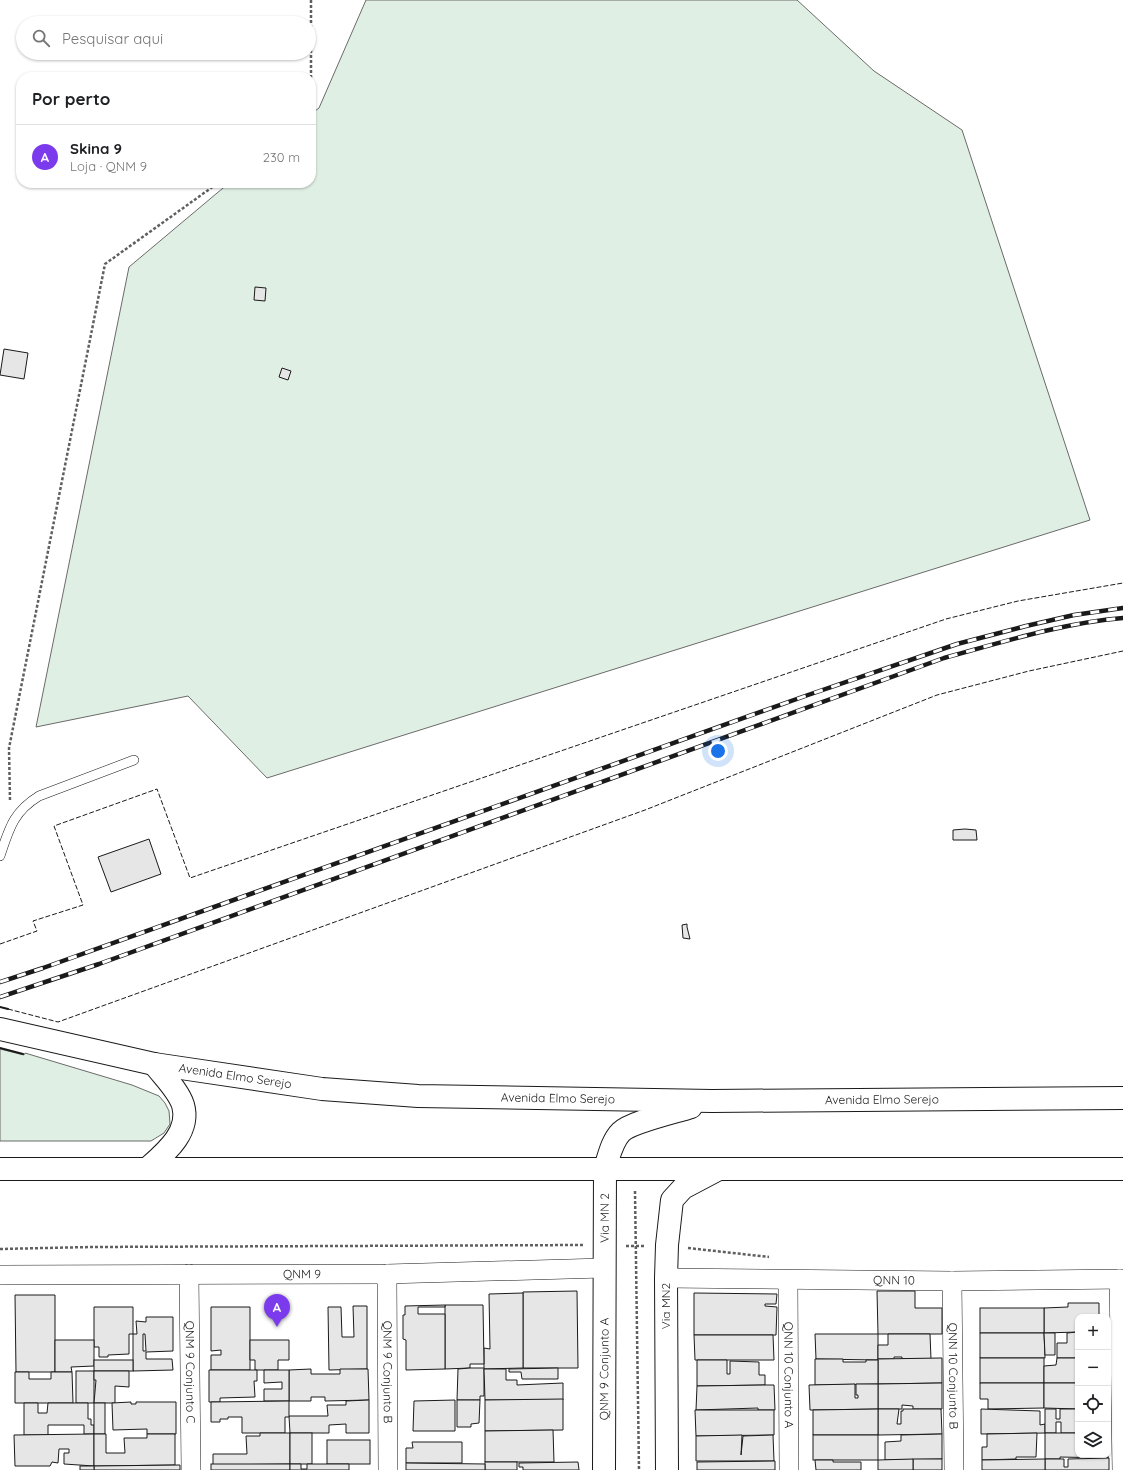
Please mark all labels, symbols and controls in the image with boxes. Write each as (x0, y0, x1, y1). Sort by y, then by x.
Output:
search box (16, 16, 316, 60)
icon: search (30, 27, 52, 49)
text: Pesquisar aqui (62, 29, 163, 48)
text: Por perto (32, 88, 110, 109)
text: Skina 9 (70, 139, 122, 158)
text: A (41, 149, 49, 165)
text: 230 m (263, 149, 300, 165)
text: Loja · QNM 9 (70, 158, 147, 174)
your location (708, 741, 728, 761)
street label: Avenida Elmo Serejo (178, 1060, 293, 1091)
street label: Avenida Elmo Serejo (501, 1089, 615, 1106)
street label: Avenida Elmo Serejo (825, 1091, 939, 1107)
street label: Via MN 2 (597, 1193, 612, 1243)
street label: QNM 9 (283, 1266, 321, 1281)
street label: QNN 10 (873, 1272, 915, 1288)
street label: Via MN2 (658, 1282, 673, 1329)
pin: A (264, 1294, 290, 1327)
map controls (1075, 1314, 1111, 1458)
button: + (1075, 1314, 1111, 1350)
street label: QNM 9 Conjunto A (596, 1317, 612, 1420)
street label: QNM 9 Conjunto C (182, 1321, 199, 1424)
street label: QNM 9 Conjunto B (380, 1321, 396, 1424)
street label: QNN 10 Conjunto A (781, 1322, 797, 1428)
street label: QNN 10 Conjunto B (945, 1323, 962, 1429)
button: − (1075, 1350, 1111, 1386)
button: locate (1075, 1386, 1111, 1422)
button: layers (1075, 1422, 1111, 1458)

